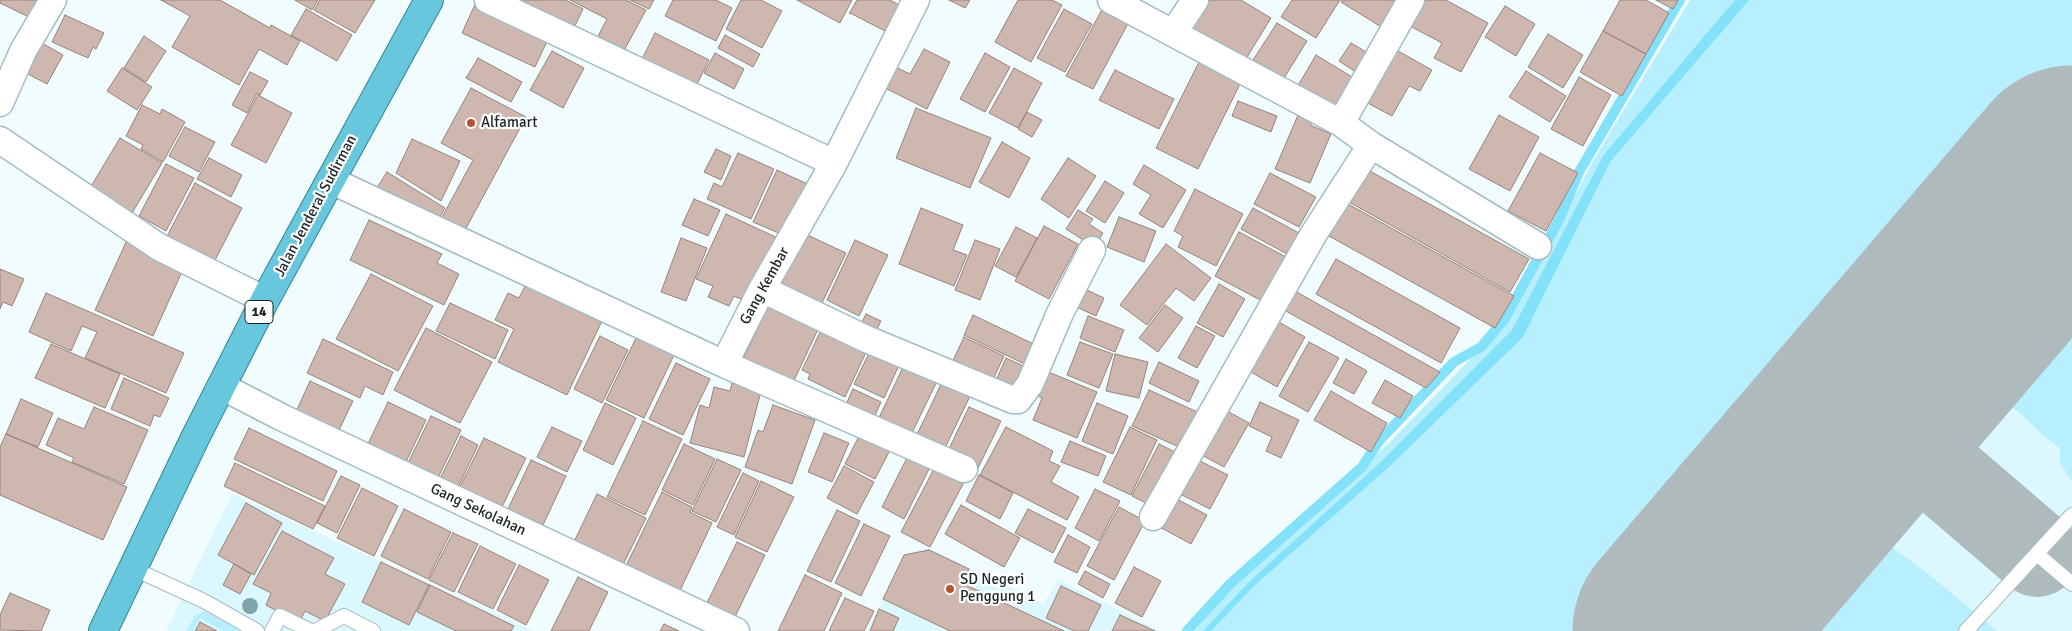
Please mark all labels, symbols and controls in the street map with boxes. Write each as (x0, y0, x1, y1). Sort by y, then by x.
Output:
place label: Alfamart (481, 114, 538, 132)
marker: Alfamart (465, 117, 477, 129)
street label: Jalan Jenderal Sudirman (271, 132, 361, 280)
street label: Gang Kembar (736, 244, 794, 328)
road number: 14 (245, 300, 273, 324)
street label: Gang Sekolahan (427, 480, 529, 540)
place label: SD Negeri Penggung 1 (960, 571, 1035, 606)
marker: SD Negeri Penggung 1 (944, 583, 956, 595)

